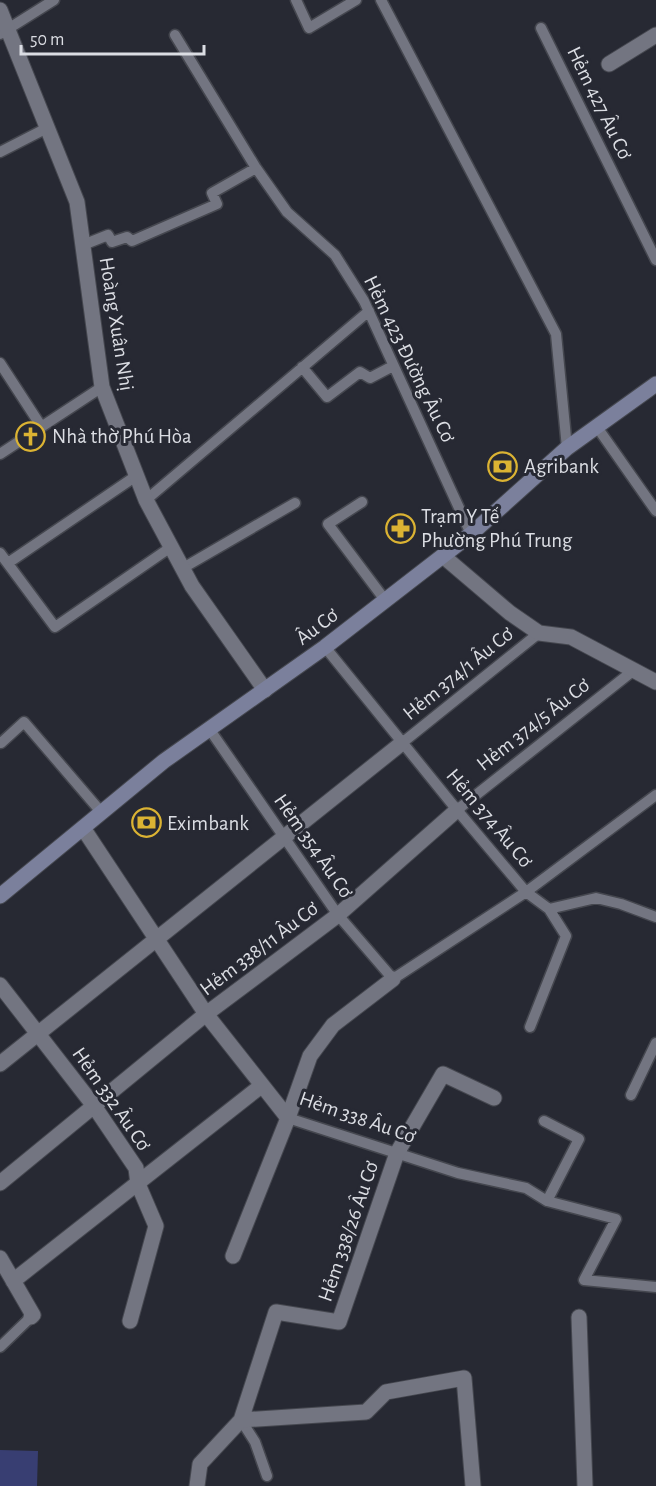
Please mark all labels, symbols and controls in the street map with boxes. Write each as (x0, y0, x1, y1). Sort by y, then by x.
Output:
scale bar (21, 18, 204, 56)
text: 50 m (30, 31, 64, 49)
street label: Hẻm 427 Âu Cơ (563, 42, 638, 163)
street label: Hoàng Xuân Nhị (96, 256, 137, 392)
street label: Hẻm 423 Đường Âu Cơ (360, 271, 461, 446)
church icon: Nhà thờ Phú Hòa (15, 420, 47, 452)
place label: Nhà thờ Phú Hòa (52, 426, 192, 447)
bank icon: Agribank (487, 450, 519, 482)
place label: Agribank (524, 456, 599, 477)
place label: Trạm Y Tế Phường Phú Trung (421, 506, 573, 551)
pharmacy icon: Trạm Y Tế Phường Phú Trung (384, 512, 416, 544)
street label: Âu Cơ (291, 602, 343, 649)
street label: Hẻm 374/1 Âu Cơ (398, 621, 518, 724)
street label: Hẻm 374/5 Âu Cơ (472, 672, 594, 775)
street label: Hẻm 374 Âu Cơ (442, 763, 538, 872)
street label: Hẻm 354 Âu Cơ (270, 789, 359, 902)
bank icon: Eximbank (130, 807, 162, 839)
place label: Eximbank (167, 813, 249, 834)
street label: Hẻm 338/11 Âu Cơ (195, 896, 323, 1000)
street label: Hẻm 332 Âu Cơ (68, 1042, 157, 1155)
street label: Hẻm 338 Âu Cơ (297, 1086, 420, 1147)
street label: Hẻm 338/26 Âu Cơ (313, 1157, 382, 1304)

